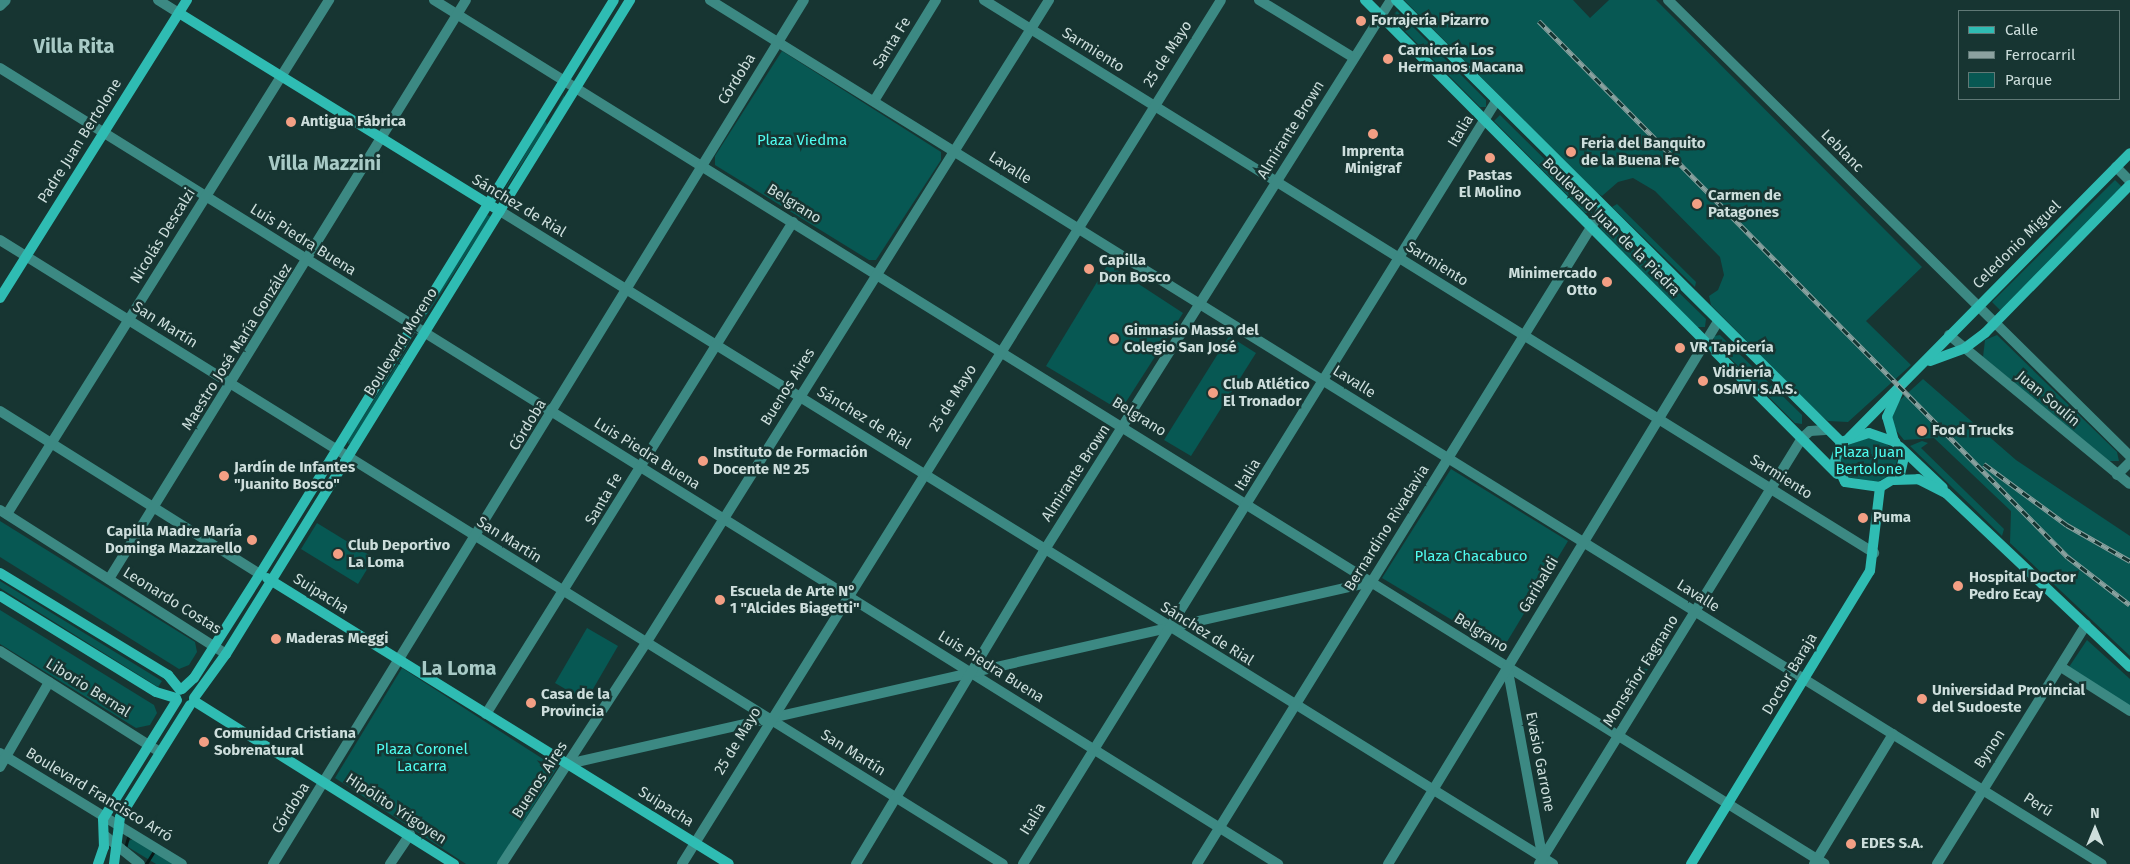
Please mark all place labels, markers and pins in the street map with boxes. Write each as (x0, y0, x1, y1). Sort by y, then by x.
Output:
place label: Forrajería Pizarro (1371, 12, 1489, 30)
marker: Forrajería Pizarro (1355, 15, 1367, 27)
place label: Carnicería Los Hermanos Macana (1398, 41, 1524, 76)
marker: Carnicería Los Hermanos Macana (1382, 53, 1394, 65)
place label: Antigua Fábrica (301, 113, 406, 131)
marker: Antigua Fábrica (285, 116, 297, 128)
marker: Imprenta Minigraf (1367, 128, 1379, 140)
place label: Feria del Banquito de la Buena Fe (1581, 134, 1706, 169)
place label: Imprenta Minigraf (1342, 142, 1404, 177)
marker: Feria del Banquito de la Buena Fe (1565, 146, 1577, 158)
marker: Pastas El Molino (1484, 152, 1496, 164)
place label: Pastas El Molino (1459, 166, 1521, 201)
place label: Carmen de Patagones (1708, 186, 1781, 221)
marker: Carmen de Patagones (1690, 197, 1704, 211)
place label: Capilla Don Bosco (1099, 251, 1171, 286)
marker: Capilla Don Bosco (1083, 263, 1095, 275)
place label: Minimercado Otto (1509, 264, 1597, 299)
marker: Minimercado Otto (1601, 276, 1613, 288)
place label: Gimnasio Massa del Colegio San José (1124, 321, 1259, 356)
marker: Gimnasio Massa del Colegio San José (1108, 333, 1120, 345)
place label: VR Tapicería (1690, 339, 1774, 357)
marker: VR Tapicería (1674, 342, 1686, 354)
place label: Vidriería OSMVI S.A.S. (1713, 363, 1797, 398)
place label: Club Atlético El Tronador (1223, 375, 1310, 410)
marker: Vidriería OSMVI S.A.S. (1697, 375, 1709, 387)
marker: Club Atlético El Tronador (1207, 387, 1219, 399)
place label: Food Trucks (1932, 422, 2014, 440)
marker: Food Trucks (1916, 425, 1928, 437)
place label: Instituto de Formación Docente Nº 25 (713, 443, 868, 478)
marker: Instituto de Formación Docente Nº 25 (697, 455, 709, 467)
place label: Jardín de Infantes "Juanito Bosco" (234, 458, 355, 493)
marker: Jardín de Infantes "Juanito Bosco" (218, 470, 230, 482)
place label: Puma (1873, 509, 1911, 527)
marker: Puma (1857, 512, 1869, 524)
place label: Capilla Madre María Dominga Mazzarello (105, 522, 242, 557)
marker: Capilla Madre María Dominga Mazzarello (246, 534, 258, 546)
place label: Club Deportivo La Loma (348, 536, 450, 571)
marker: Club Deportivo La Loma (332, 548, 344, 560)
place label: Hospital Doctor Pedro Ecay (1969, 568, 2076, 603)
marker: Hospital Doctor Pedro Ecay (1951, 579, 1965, 593)
place label: Escuela de Arte N° 1 "Alcides Biagetti" (730, 582, 860, 617)
marker: Escuela de Arte N° 1 "Alcides Biagetti" (714, 594, 726, 606)
place label: Maderas Meggi (286, 630, 388, 648)
marker: Maderas Meggi (270, 633, 282, 645)
place label: Universidad Provincial del Sudoeste (1932, 681, 2085, 716)
place label: Casa de la Provincia (541, 685, 610, 720)
marker: Universidad Provincial del Sudoeste (1916, 693, 1928, 705)
marker: Casa de la Provincia (525, 697, 537, 709)
place label: Comunidad Cristiana Sobrenatural (214, 724, 356, 759)
marker: Comunidad Cristiana Sobrenatural (198, 736, 210, 748)
place label: EDES S.A. (1861, 835, 1923, 853)
marker: EDES S.A. (1845, 838, 1857, 850)

